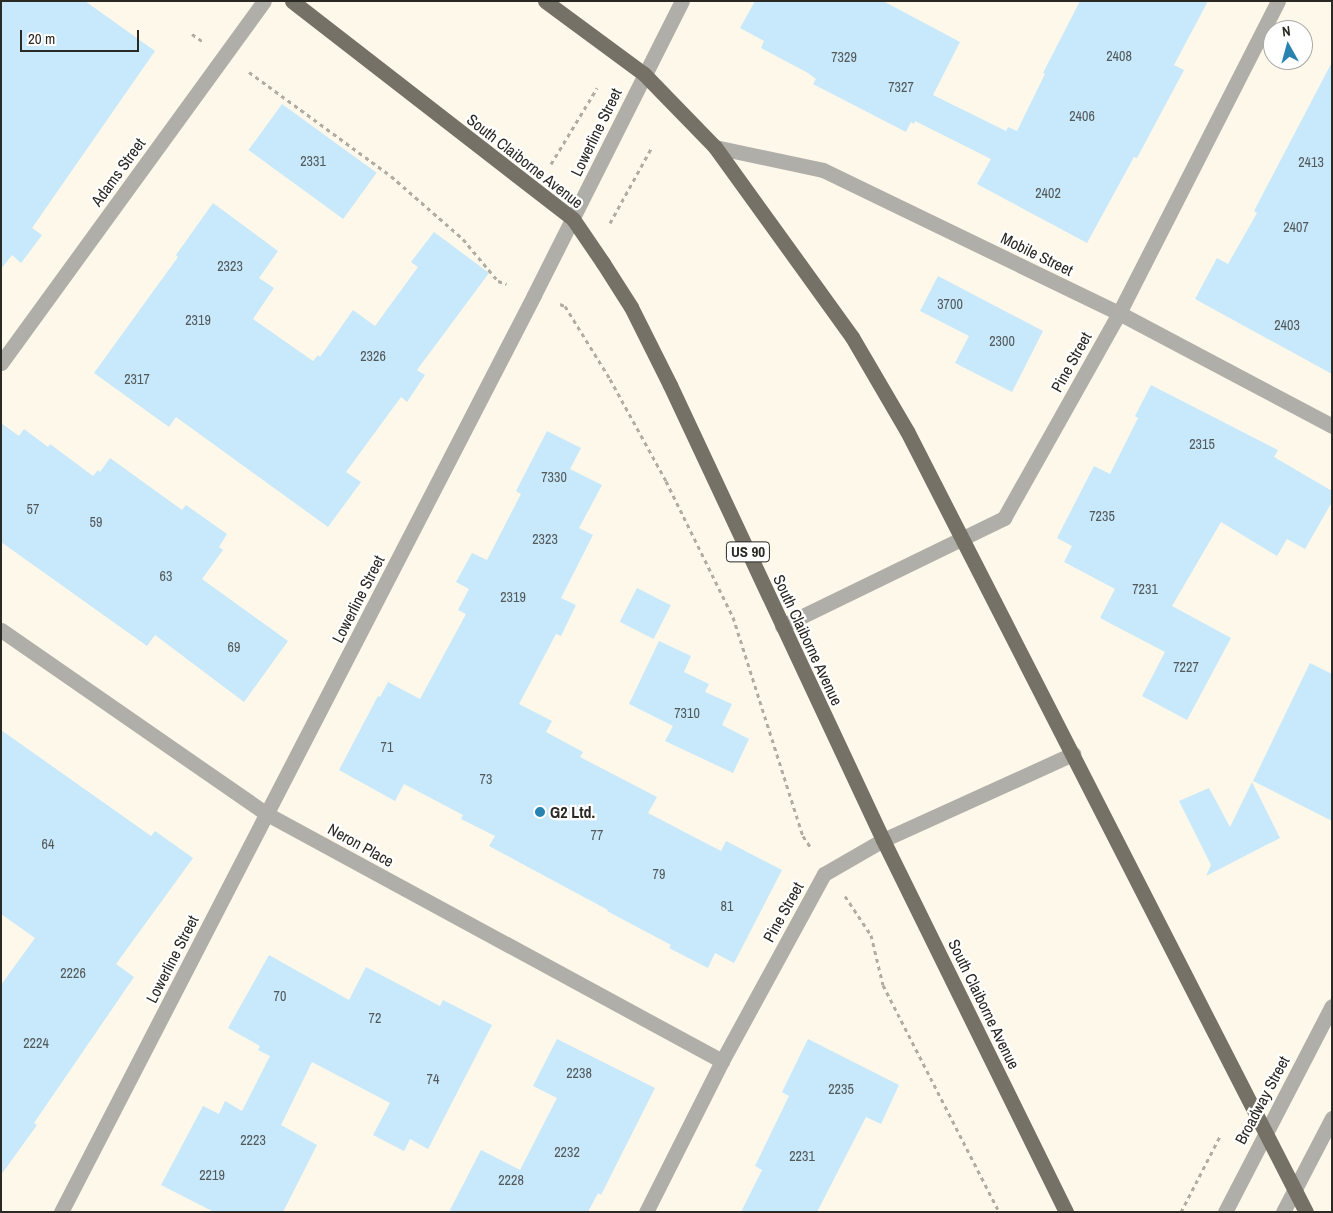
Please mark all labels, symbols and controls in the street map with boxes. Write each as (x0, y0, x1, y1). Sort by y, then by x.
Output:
scale bar (22, 20, 141, 52)
north arrow (1263, 20, 1313, 70)
text: N (1281, 22, 1292, 41)
text: 20 m (28, 28, 55, 49)
house number: 2408 (1106, 48, 1132, 64)
house number: 7329 (831, 49, 857, 65)
house number: 7327 (888, 79, 914, 95)
street label: Lowerline Street (566, 85, 626, 179)
house number: 2406 (1069, 108, 1095, 124)
street label: South Claiborne Avenue (463, 109, 587, 213)
street label: Adams Street (87, 134, 149, 210)
house number: 2331 (300, 153, 326, 169)
house number: 2413 (1298, 154, 1324, 170)
house number: 2402 (1035, 185, 1061, 201)
house number: 2407 (1283, 219, 1309, 235)
street label: Mobile Street (998, 228, 1076, 280)
house number: 2323 (217, 258, 243, 274)
house number: 3700 (937, 296, 963, 312)
house number: 2319 (185, 312, 211, 328)
house number: 2403 (1274, 317, 1300, 333)
street label: Pine Street (1047, 329, 1095, 395)
house number: 2300 (989, 333, 1015, 349)
house number: 2326 (360, 348, 386, 364)
house number: 2317 (124, 371, 150, 387)
house number: 2315 (1189, 436, 1215, 452)
house number: 7330 (541, 469, 567, 485)
house number: 57 (27, 501, 39, 517)
house number: 7235 (1089, 508, 1115, 524)
house number: 59 (90, 514, 102, 530)
house number: 2323 (532, 531, 558, 547)
road number: US 90 (726, 540, 770, 564)
street label: Lowerline Street (328, 552, 388, 646)
house number: 63 (160, 568, 172, 584)
street label: South Claiborne Avenue (769, 571, 847, 709)
house number: 7231 (1132, 581, 1158, 597)
house number: 2319 (500, 589, 526, 605)
house number: 69 (228, 639, 240, 655)
house number: 7227 (1173, 659, 1199, 675)
house number: 7310 (674, 705, 700, 721)
house number: 71 (381, 739, 393, 755)
house number: 73 (480, 771, 492, 787)
place label: G2 Ltd. (550, 802, 595, 822)
marker: G2 Ltd. (534, 806, 546, 818)
street label: Neron Place (325, 819, 397, 871)
house number: 77 (591, 827, 603, 843)
house number: 64 (42, 836, 54, 852)
house number: 79 (653, 866, 665, 882)
street label: Pine Street (759, 879, 807, 945)
house number: 81 (721, 898, 733, 914)
street label: Lowerline Street (142, 912, 202, 1006)
street label: South Claiborne Avenue (944, 936, 1024, 1072)
house number: 2226 (60, 965, 86, 981)
house number: 70 (274, 988, 286, 1004)
house number: 72 (369, 1010, 381, 1026)
house number: 2224 (23, 1035, 49, 1051)
street label: Broadway Street (1231, 1053, 1293, 1147)
house number: 2238 (566, 1065, 592, 1081)
house number: 74 (427, 1071, 439, 1087)
house number: 2235 (828, 1081, 854, 1097)
house number: 2223 (240, 1132, 266, 1148)
house number: 2232 (554, 1144, 580, 1160)
house number: 2231 (789, 1148, 815, 1164)
house number: 2219 (199, 1167, 225, 1183)
house number: 2228 (498, 1172, 524, 1188)

